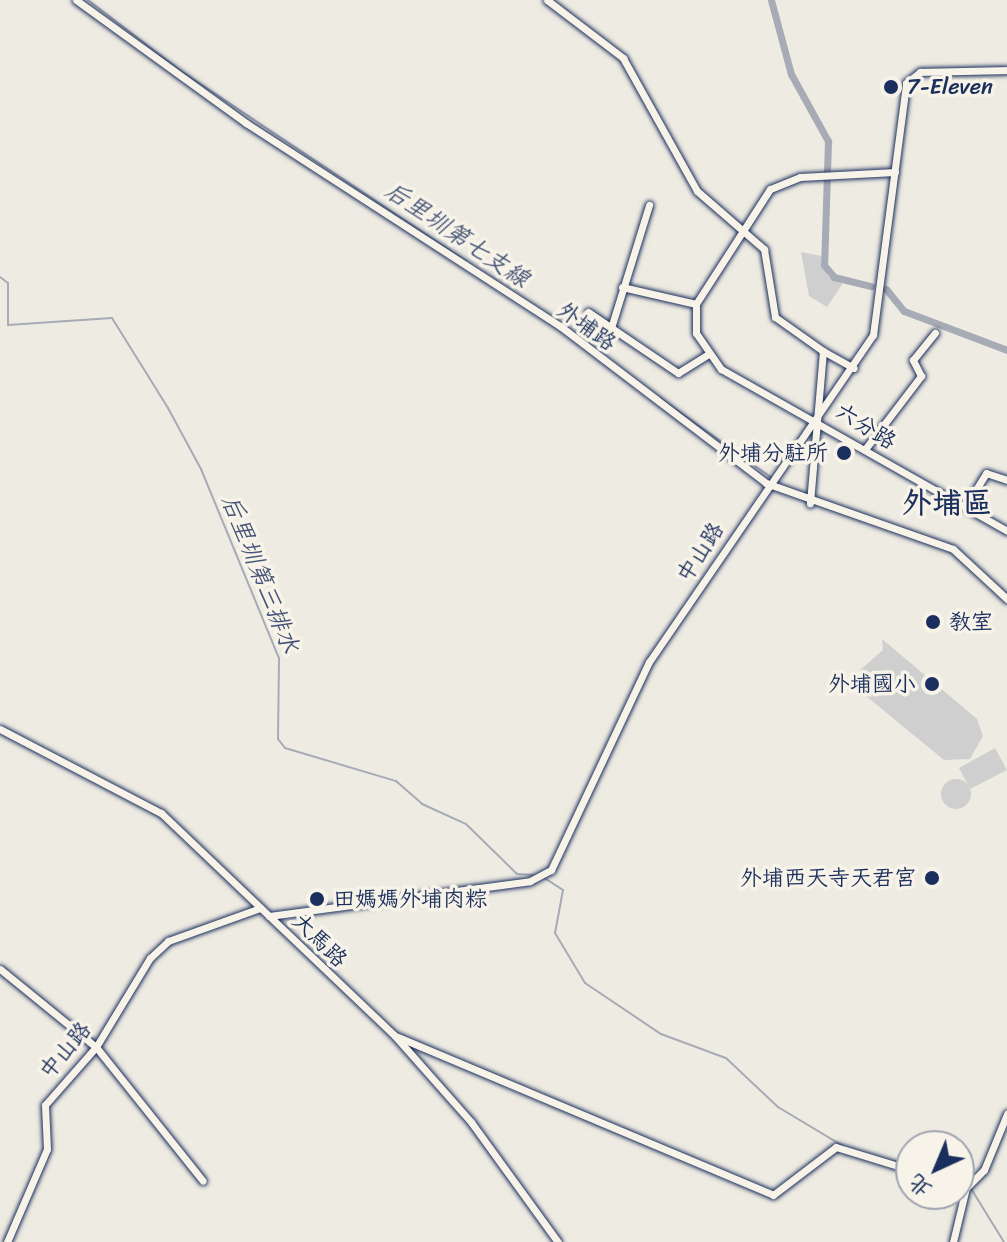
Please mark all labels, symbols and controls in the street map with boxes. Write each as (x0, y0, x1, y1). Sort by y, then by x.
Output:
place label: 7-Eleven (907, 74, 993, 100)
marker: 7-Eleven (882, 78, 900, 96)
water label: 后里圳第七支線 (379, 176, 535, 294)
street label: 外埔路 (553, 296, 621, 356)
street label: 六分路 (831, 397, 901, 455)
place label: 外埔分駐所 (718, 440, 828, 466)
marker: 外埔分駐所 (835, 444, 853, 462)
district label: 外埔區 (902, 485, 992, 521)
water label: 后里圳第三排水 (215, 491, 305, 657)
street label: 中山路 (671, 517, 729, 587)
place label: 教室 (949, 609, 993, 635)
marker: 教室 (924, 613, 942, 631)
place label: 外埔國小 (828, 671, 916, 697)
marker: 外埔國小 (923, 675, 941, 693)
place label: 外埔西天寺天君宮 (740, 865, 916, 891)
marker: 外埔西天寺天君宮 (923, 869, 941, 887)
place label: 田媽媽外埔肉粽 (333, 886, 487, 912)
marker: 田媽媽外埔肉粽 (308, 890, 326, 908)
street label: 大馬路 (287, 908, 353, 972)
street label: 中山路 (34, 1016, 96, 1084)
north arrow (895, 1130, 975, 1210)
text: 北 (898, 1165, 941, 1208)

